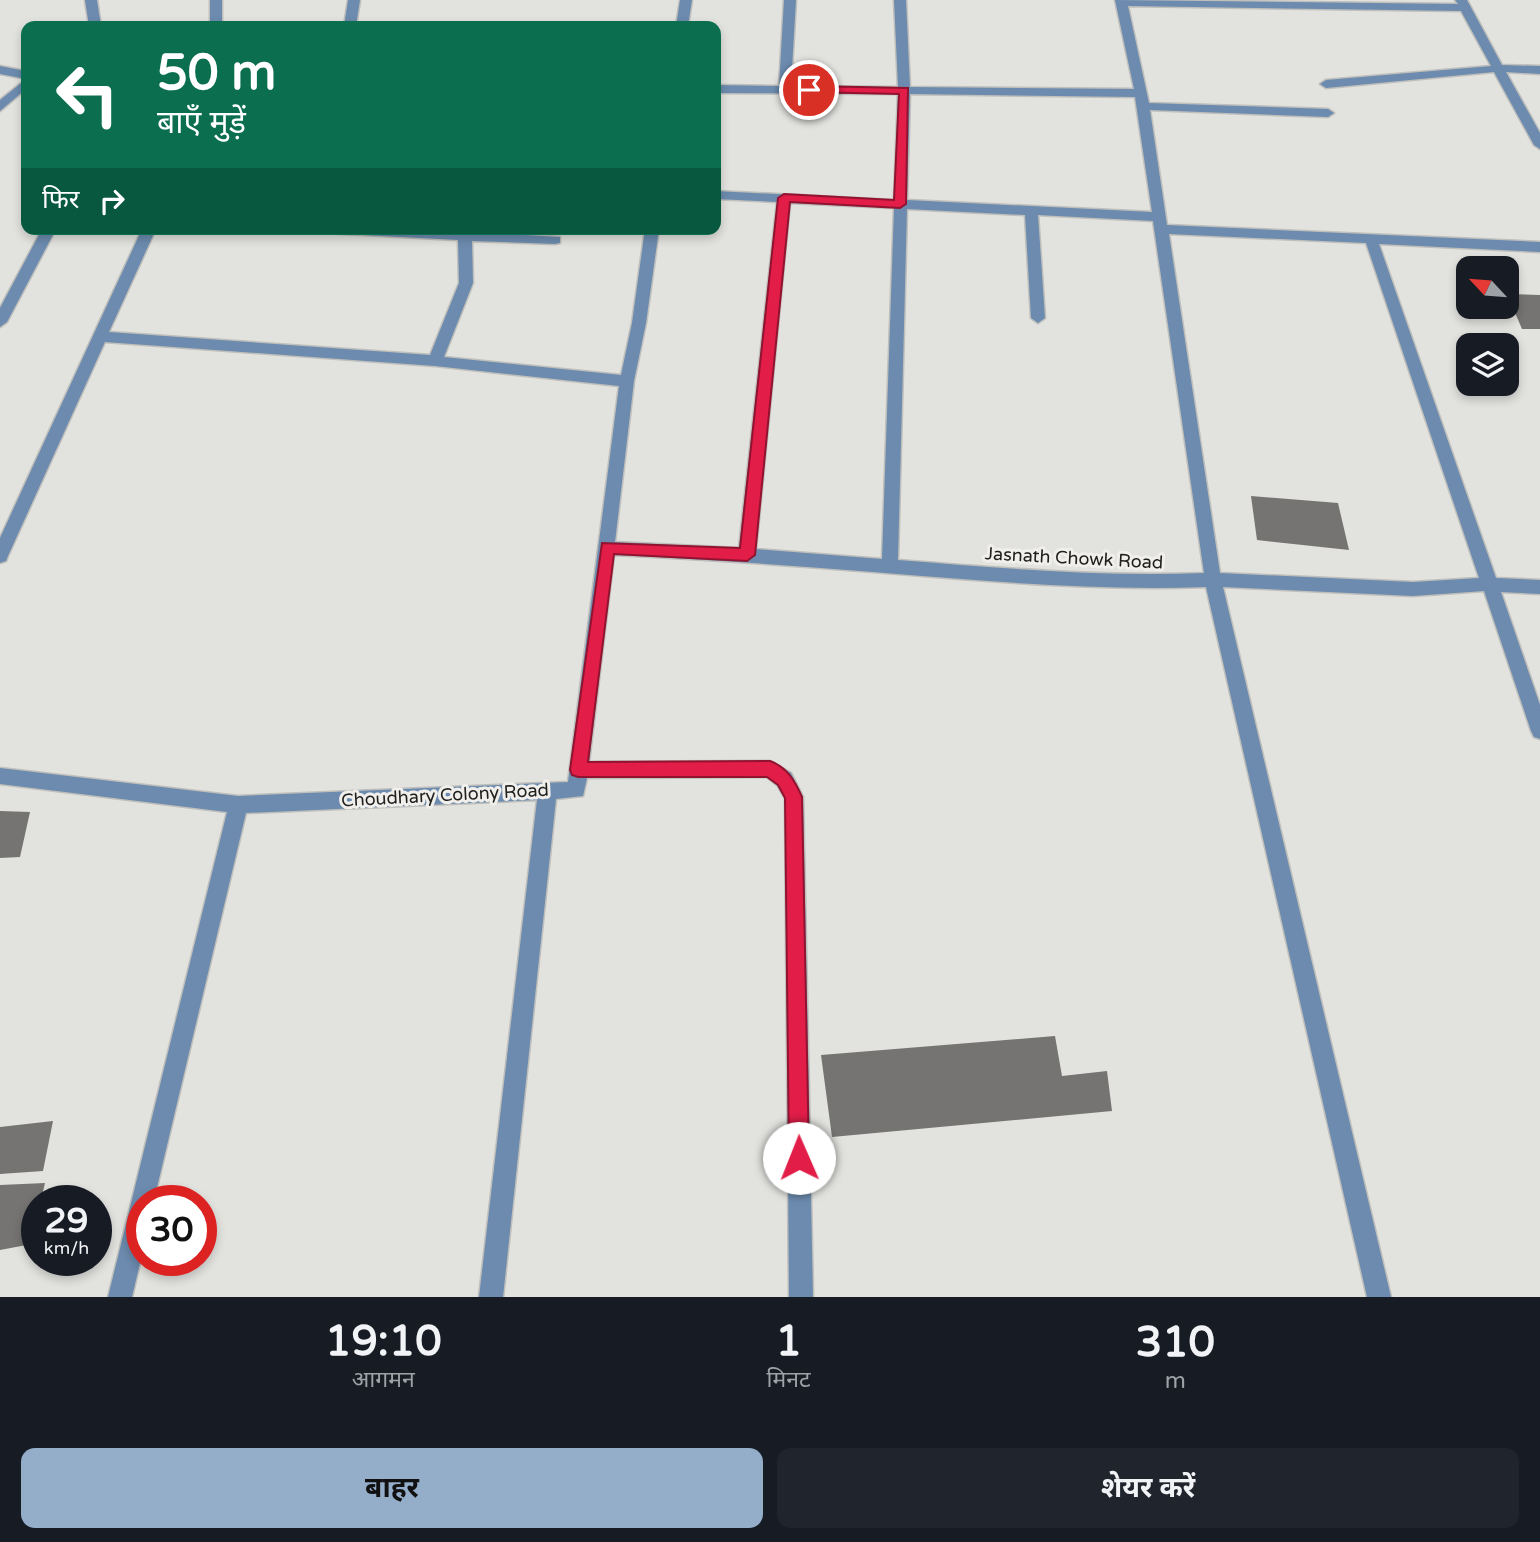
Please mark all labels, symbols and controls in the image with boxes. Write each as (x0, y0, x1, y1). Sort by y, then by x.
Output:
text: 50 m (157, 44, 276, 103)
icon: left (42, 49, 133, 140)
pin (779, 60, 839, 120)
icon: arrive (790, 71, 828, 109)
text: बाएँ मुड़ें (157, 104, 246, 142)
icon: right (93, 182, 131, 220)
text: फिर (42, 184, 79, 215)
north arrow (1456, 256, 1519, 318)
map controls (1456, 256, 1519, 396)
button: layers (1456, 333, 1519, 396)
street label: Jasnath Chowk Road (984, 542, 1164, 574)
street label: Choudhary Colony Road (341, 779, 549, 811)
position arrow (762, 1121, 836, 1195)
speed limit sign: 30 (126, 1185, 217, 1276)
text: 29 (45, 1200, 88, 1242)
text: km/h (44, 1237, 89, 1259)
text: 19:10 (325, 1316, 442, 1367)
text: 1 (775, 1316, 802, 1367)
text: 310 (1136, 1317, 1215, 1368)
text: आगमन (352, 1366, 415, 1394)
text: मिनट (767, 1366, 811, 1394)
text: m (1165, 1367, 1186, 1395)
button: बाहर (21, 1448, 763, 1528)
button: शेयर करें (777, 1448, 1519, 1528)

